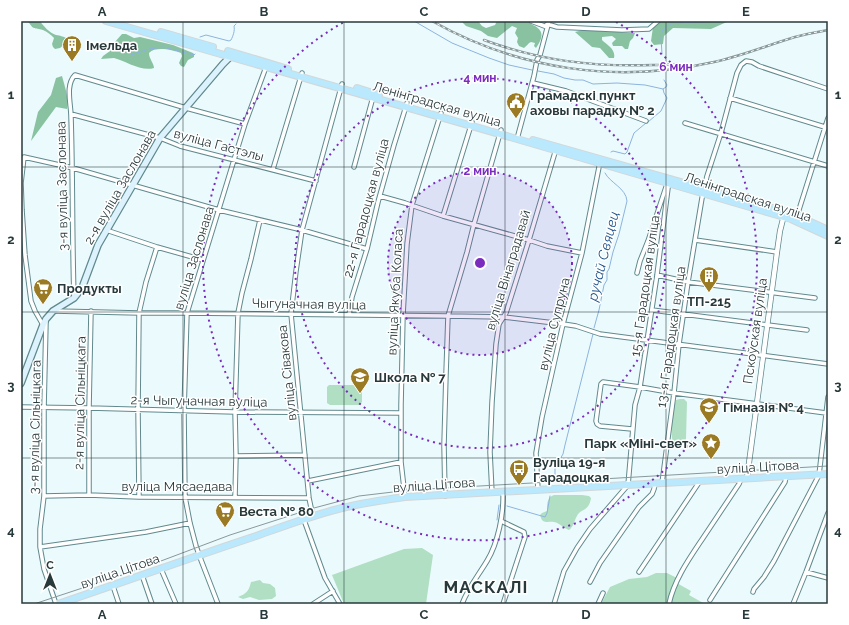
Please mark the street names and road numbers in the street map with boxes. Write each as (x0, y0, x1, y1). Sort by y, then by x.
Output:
street label: Ленінградская вуліца (371, 78, 503, 130)
street label: 3-я вуліца Заслонава (53, 121, 71, 251)
street label: вуліца Гастэлы (172, 126, 266, 164)
street label: 2-я вуліца Заслонава (81, 127, 159, 247)
street label: 22-я Гарадоцкая вуліца (340, 137, 392, 279)
street label: Ленінградская вуліца (683, 169, 813, 225)
street label: вуліца Заслонава (171, 204, 217, 312)
street label: вуліца Вінаградавай (483, 208, 533, 332)
street label: 15-я Гарадоцкая вуліца (628, 214, 662, 358)
street label: вуліца Якуба Коласа (384, 228, 406, 356)
street label: 13-я Гарадоцкая вуліца (654, 265, 688, 409)
street label: вуліца Супруна (535, 276, 573, 372)
street label: Пскоўская вуліца (740, 277, 770, 385)
street label: Чыгуначная вуліца (252, 296, 366, 312)
street label: вуліца Сівакова (275, 324, 299, 422)
street label: 2-я вуліца Сільніцкага (71, 336, 89, 470)
street label: 3-я вуліца Сільніцкага (26, 360, 44, 494)
street label: 2-я Чыгуначная вуліца (131, 392, 267, 410)
street label: вуліца Цітова (716, 457, 800, 477)
street label: вуліца Цітова (392, 475, 476, 495)
street label: вуліца Мясаедава (122, 479, 232, 494)
street label: вуліца Цітова (79, 550, 161, 592)

